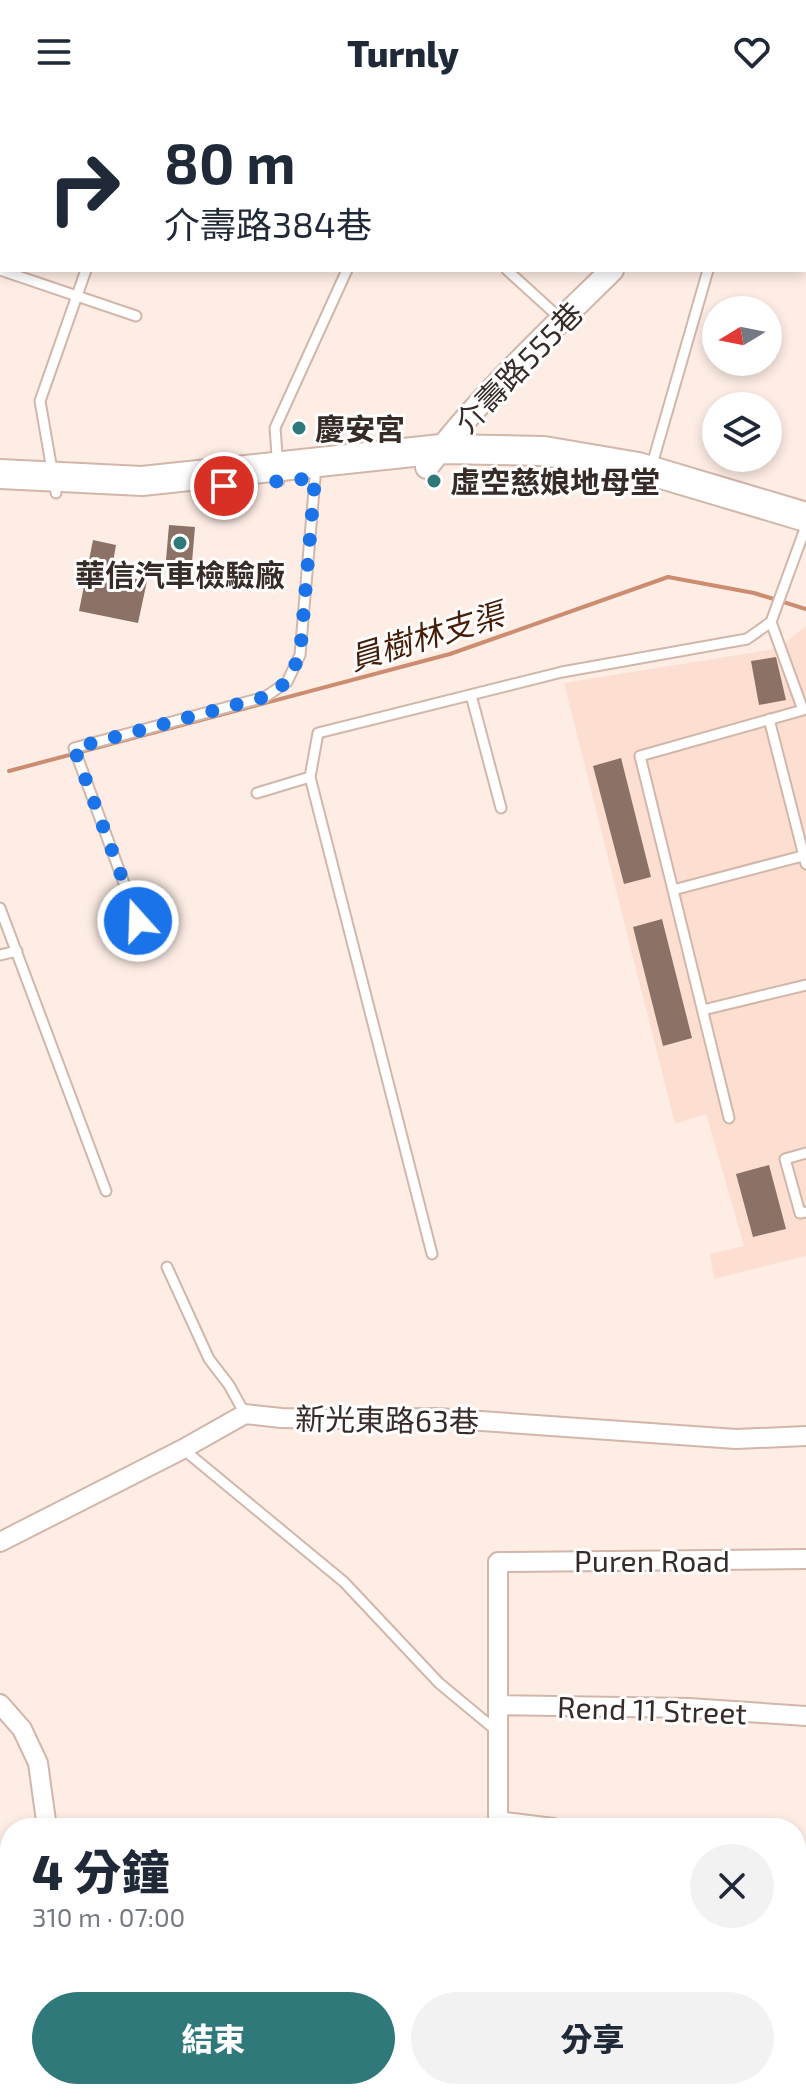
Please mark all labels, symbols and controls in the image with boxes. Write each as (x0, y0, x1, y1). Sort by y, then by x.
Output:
icon: menu (32, 30, 76, 74)
icon: heart (730, 30, 774, 74)
text: Turnly (347, 31, 459, 74)
text: 80 m (164, 128, 296, 195)
icon: right (32, 136, 136, 240)
text: 介壽路384巷 (164, 202, 372, 245)
street label: 介壽路555巷 (447, 294, 589, 440)
north arrow (702, 296, 782, 376)
map controls (702, 296, 782, 472)
button: layers (702, 392, 782, 472)
place label: 慶安宮 (315, 410, 405, 446)
marker: 慶安宮 (290, 419, 308, 437)
pin (190, 452, 258, 520)
place label: 虛空慈娘地母堂 (450, 463, 660, 499)
icon: arrive (202, 464, 246, 508)
marker: 虛空慈娘地母堂 (425, 472, 443, 490)
marker: 華信汽車檢驗廠 (171, 534, 189, 552)
place label: 華信汽車檢驗廠 (75, 556, 285, 592)
water label: 員樹林支渠 (344, 592, 512, 677)
position arrow (96, 879, 180, 963)
street label: 新光東路63巷 (295, 1399, 479, 1439)
street label: Puren Road (574, 1542, 730, 1578)
street label: Rend 11 Street (557, 1688, 747, 1730)
text: 4 分鐘 (32, 1842, 169, 1900)
button: close (690, 1844, 774, 1928)
text: 310 m · 07:00 (32, 1901, 185, 1932)
button: 結束 (32, 1992, 395, 2084)
button: 分享 (411, 1992, 774, 2084)

